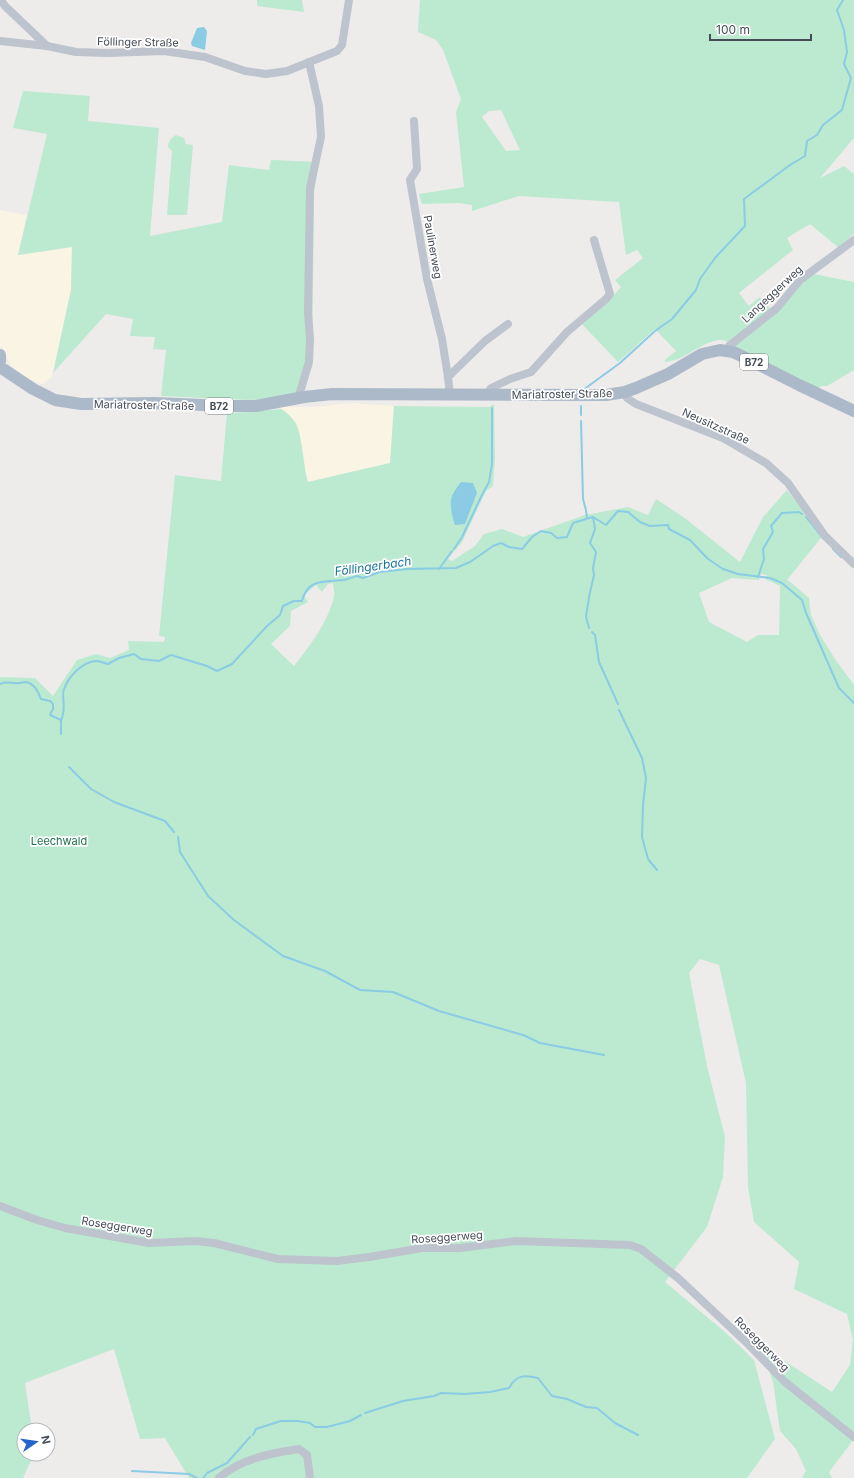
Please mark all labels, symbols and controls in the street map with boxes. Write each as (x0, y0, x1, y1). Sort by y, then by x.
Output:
scale bar (710, 16, 811, 42)
text: 100 m (716, 22, 750, 37)
street label: Föllinger Straße (97, 34, 179, 50)
street label: Paulinerweg (421, 214, 445, 280)
street label: Langeggerweg (739, 262, 805, 326)
road number: B72 (740, 354, 768, 370)
street label: Mariatroster Straße (512, 386, 612, 402)
street label: Mariatroster Straße (94, 397, 194, 413)
road number: B72 (205, 398, 233, 414)
street label: Neusitzstraße (680, 405, 752, 447)
water label: Föllingerbach (334, 553, 412, 579)
park label: Leechwald (31, 834, 87, 848)
street label: Roseggerweg (80, 1213, 154, 1239)
street label: Roseggerweg (411, 1228, 483, 1246)
street label: Roseggerweg (732, 1314, 792, 1374)
north arrow (16, 1422, 56, 1462)
text: N (38, 1434, 54, 1445)

